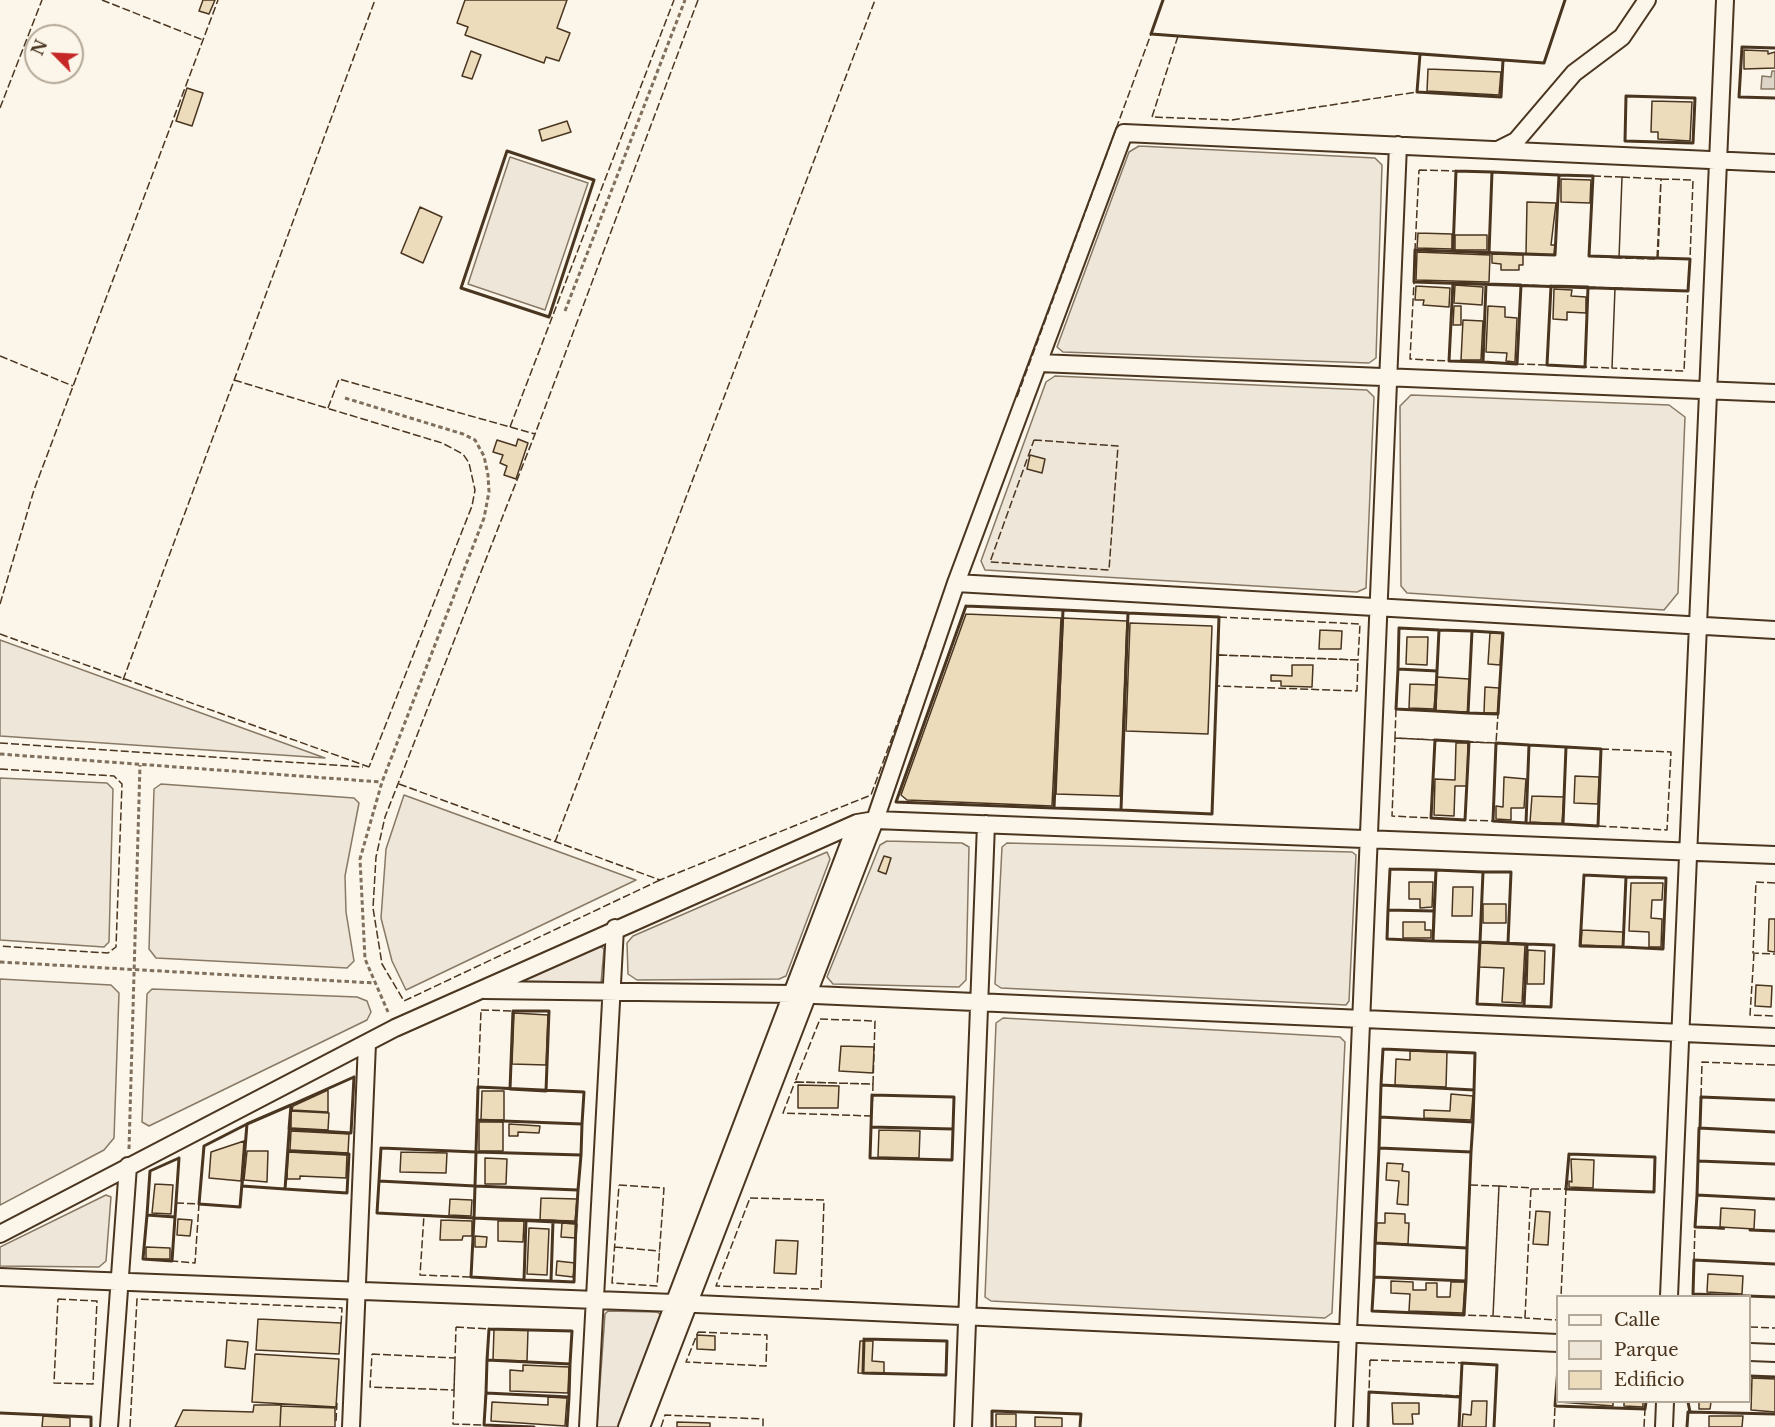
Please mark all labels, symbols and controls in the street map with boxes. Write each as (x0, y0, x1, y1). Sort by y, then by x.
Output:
north arrow (24, 24, 84, 84)
text: N (27, 37, 52, 58)
legend (1556, 1295, 1751, 1403)
text: Calle (1614, 1309, 1660, 1331)
text: Parque (1614, 1339, 1679, 1361)
text: Edificio (1614, 1369, 1685, 1391)

